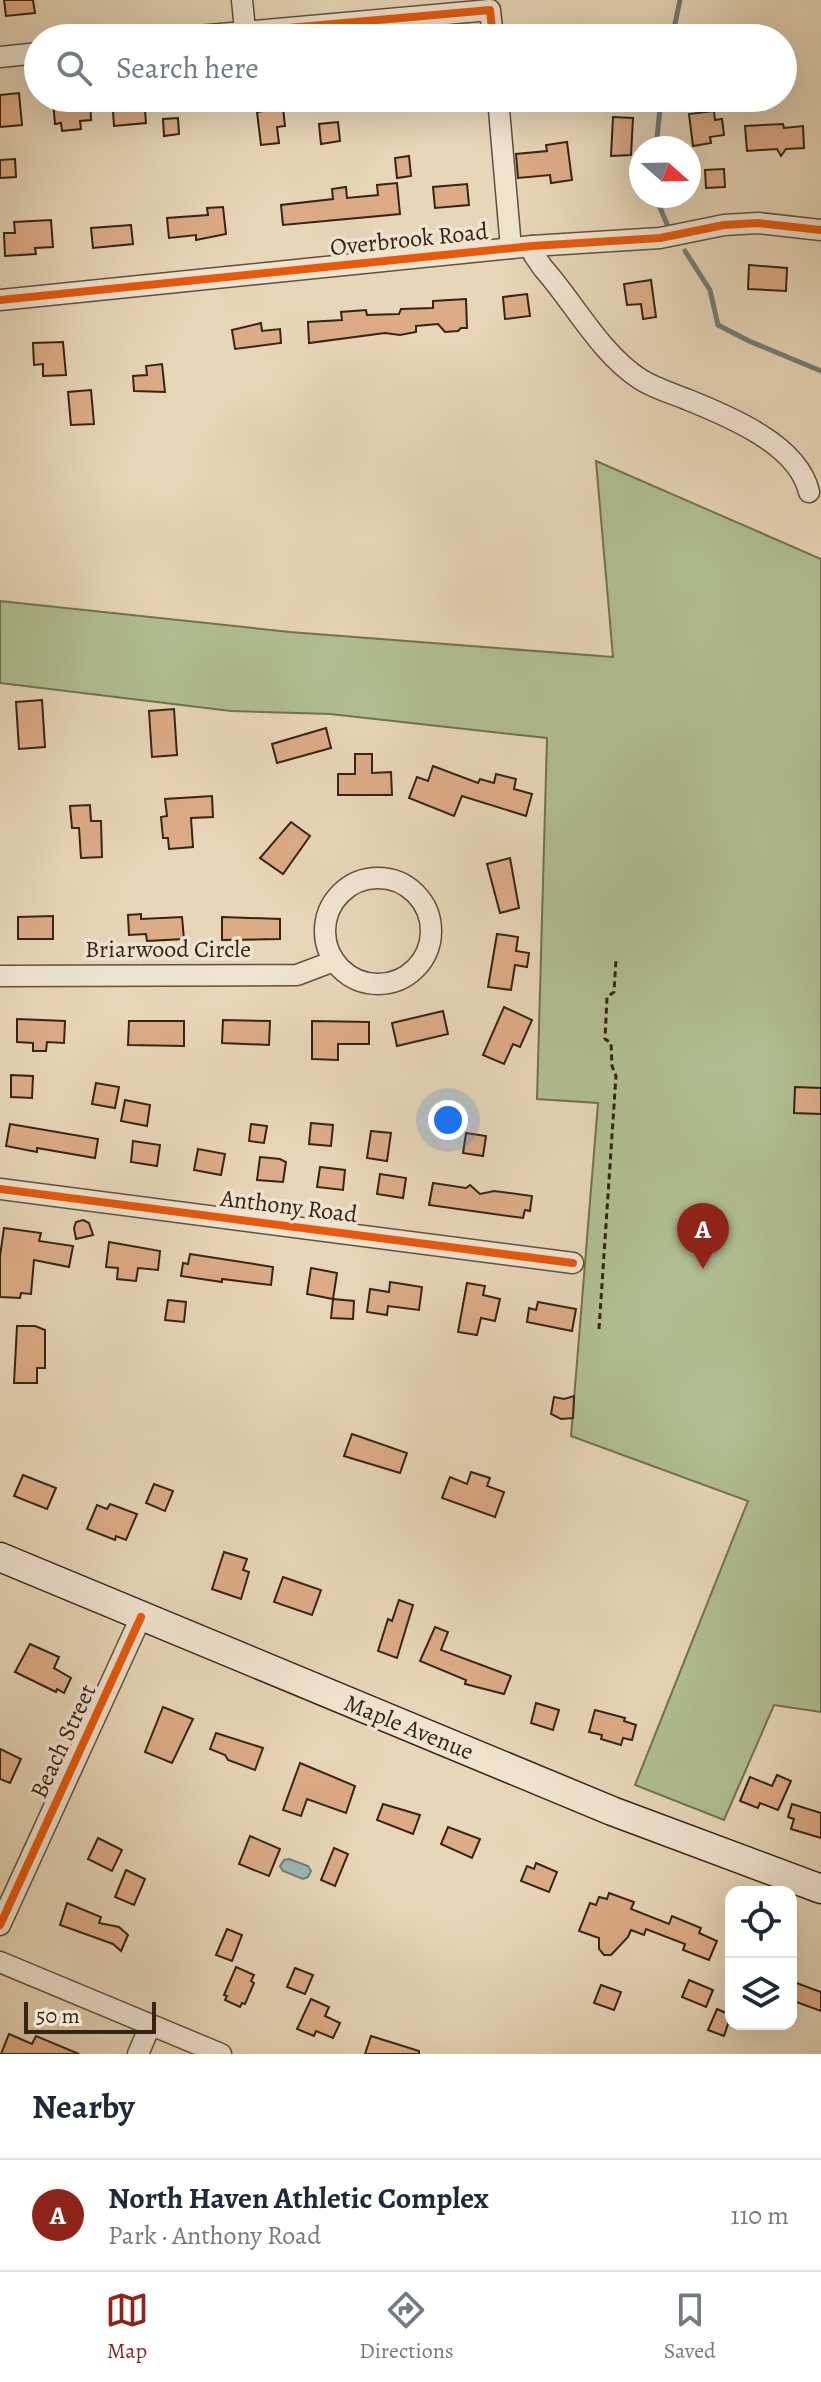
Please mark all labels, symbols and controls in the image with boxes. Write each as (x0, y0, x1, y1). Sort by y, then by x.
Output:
search box (24, 24, 797, 112)
icon: search (52, 46, 96, 90)
text: Search here (116, 48, 259, 88)
north arrow (629, 136, 701, 208)
street label: Overbrook Road (328, 215, 490, 263)
street label: Briarwood Circle (85, 933, 251, 965)
your location (428, 1100, 468, 1140)
street label: Anthony Road (218, 1182, 359, 1230)
pin: A (677, 1203, 729, 1269)
street label: Beach Street (23, 1679, 103, 1803)
street label: Maple Avenue (340, 1687, 478, 1767)
map controls (725, 1886, 797, 2030)
button: locate (725, 1886, 797, 1958)
button: layers (725, 1958, 797, 2030)
scale bar (24, 1998, 156, 2034)
text: 50 m (36, 2001, 80, 2031)
text: Nearby (32, 2083, 135, 2130)
text: North Haven Athletic Complex (108, 2178, 489, 2218)
text: A (50, 2198, 66, 2233)
text: 110 m (731, 2198, 789, 2233)
text: Park · Anthony Road (108, 2218, 321, 2253)
tab: Map (105, 2288, 149, 2366)
tab: Directions (359, 2288, 454, 2366)
tab: Saved (664, 2288, 716, 2366)

